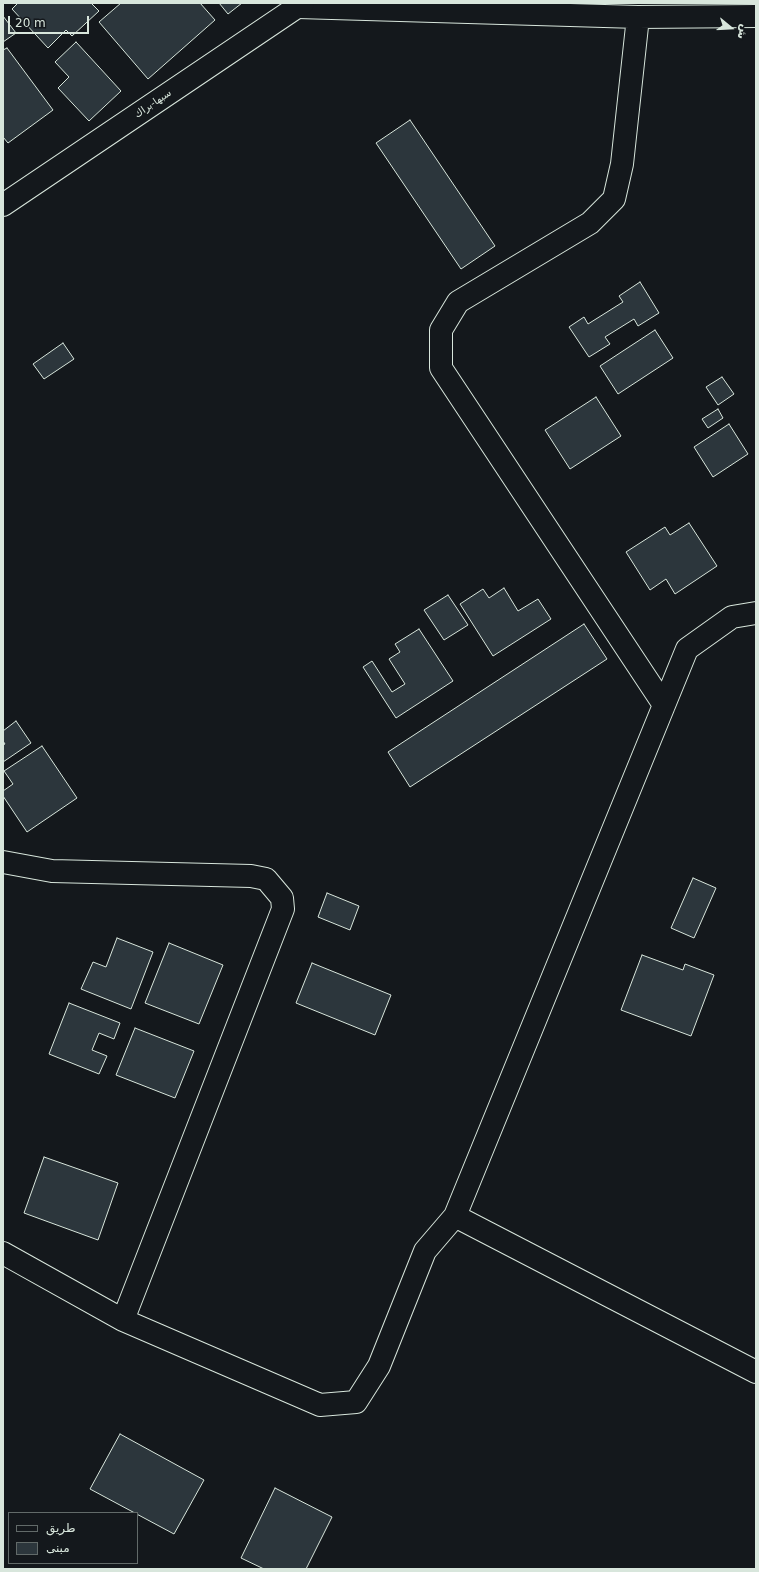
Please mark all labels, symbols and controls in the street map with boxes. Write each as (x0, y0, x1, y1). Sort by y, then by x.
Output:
scale bar (10, 8, 91, 34)
north arrow (711, 8, 751, 48)
text: 20 m (15, 16, 46, 30)
text: ش (734, 23, 751, 41)
street label: سبها-براك (132, 87, 174, 121)
legend (8, 1512, 138, 1564)
text: طريق (46, 1521, 76, 1535)
text: مبنى (46, 1541, 70, 1555)

